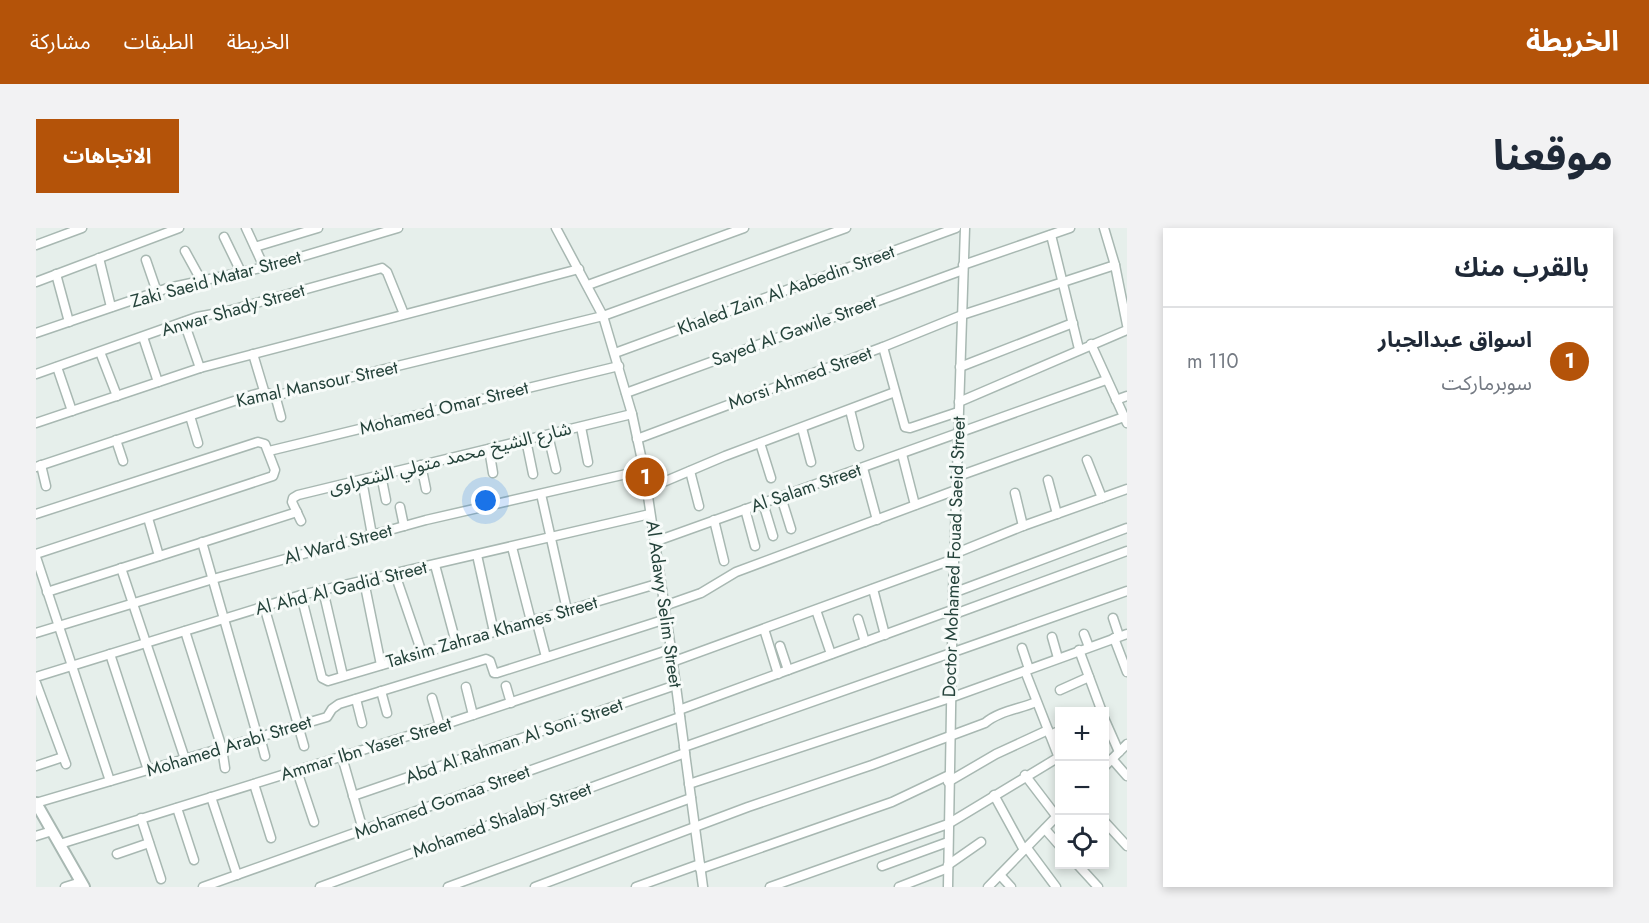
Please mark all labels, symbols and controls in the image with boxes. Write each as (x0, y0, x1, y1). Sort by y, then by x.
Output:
text: الخريطة (1526, 21, 1619, 62)
text: مشاركة (30, 27, 91, 57)
text: الطبقات (124, 27, 194, 57)
text: الخريطة (227, 27, 290, 57)
button: الاتجاهات (36, 119, 179, 193)
text: موقعنا (1493, 125, 1613, 186)
street label: Khaled Zain Al Aabedin Street (674, 238, 899, 341)
street label: Zaki Saeid Matar Street (128, 244, 305, 314)
text: بالقرب منك (1454, 248, 1589, 286)
street label: Anwar Shady Street (158, 277, 308, 343)
street label: Sayed Al Gawile Street (708, 289, 881, 373)
text: اسواق عبدالجبار (1378, 323, 1532, 355)
street label: Morsi Ahmed Street (725, 340, 876, 416)
text: 110 m (1187, 347, 1239, 376)
text: 1 (1564, 347, 1575, 376)
street label: Kamal Mansour Street (234, 354, 401, 414)
text: سوبرماركت (1441, 369, 1532, 398)
street label: Mohamed Omar Street (357, 374, 532, 442)
street label: شارع الشيخ محمد متولي الشعراوى (326, 415, 574, 502)
street label: Doctor Mohamed Fouad Saeid Street (936, 415, 972, 698)
pin: 1 (626, 454, 664, 500)
street label: Al Salam Street (747, 457, 865, 519)
your location (471, 486, 500, 515)
street label: Al Ward Street (281, 517, 396, 571)
street label: Al Adawy Selim Street (639, 519, 689, 690)
street label: Al Ahd Al Gadid Street (252, 554, 430, 622)
street label: Taksim Zahraa Khames Street (383, 589, 601, 675)
street label: Abd Al Rahman Al Soni Street (402, 691, 627, 790)
map controls (1055, 707, 1109, 869)
button: + (1055, 707, 1109, 761)
street label: Mohamed Arabi Street (143, 708, 315, 784)
street label: Ammar Ibn Yaser Street (277, 710, 455, 787)
street label: Mohamed Gomaa Street (351, 758, 534, 846)
button: − (1055, 761, 1109, 815)
street label: Mohamed Shalaby Street (409, 775, 596, 864)
button: locate (1055, 815, 1109, 869)

